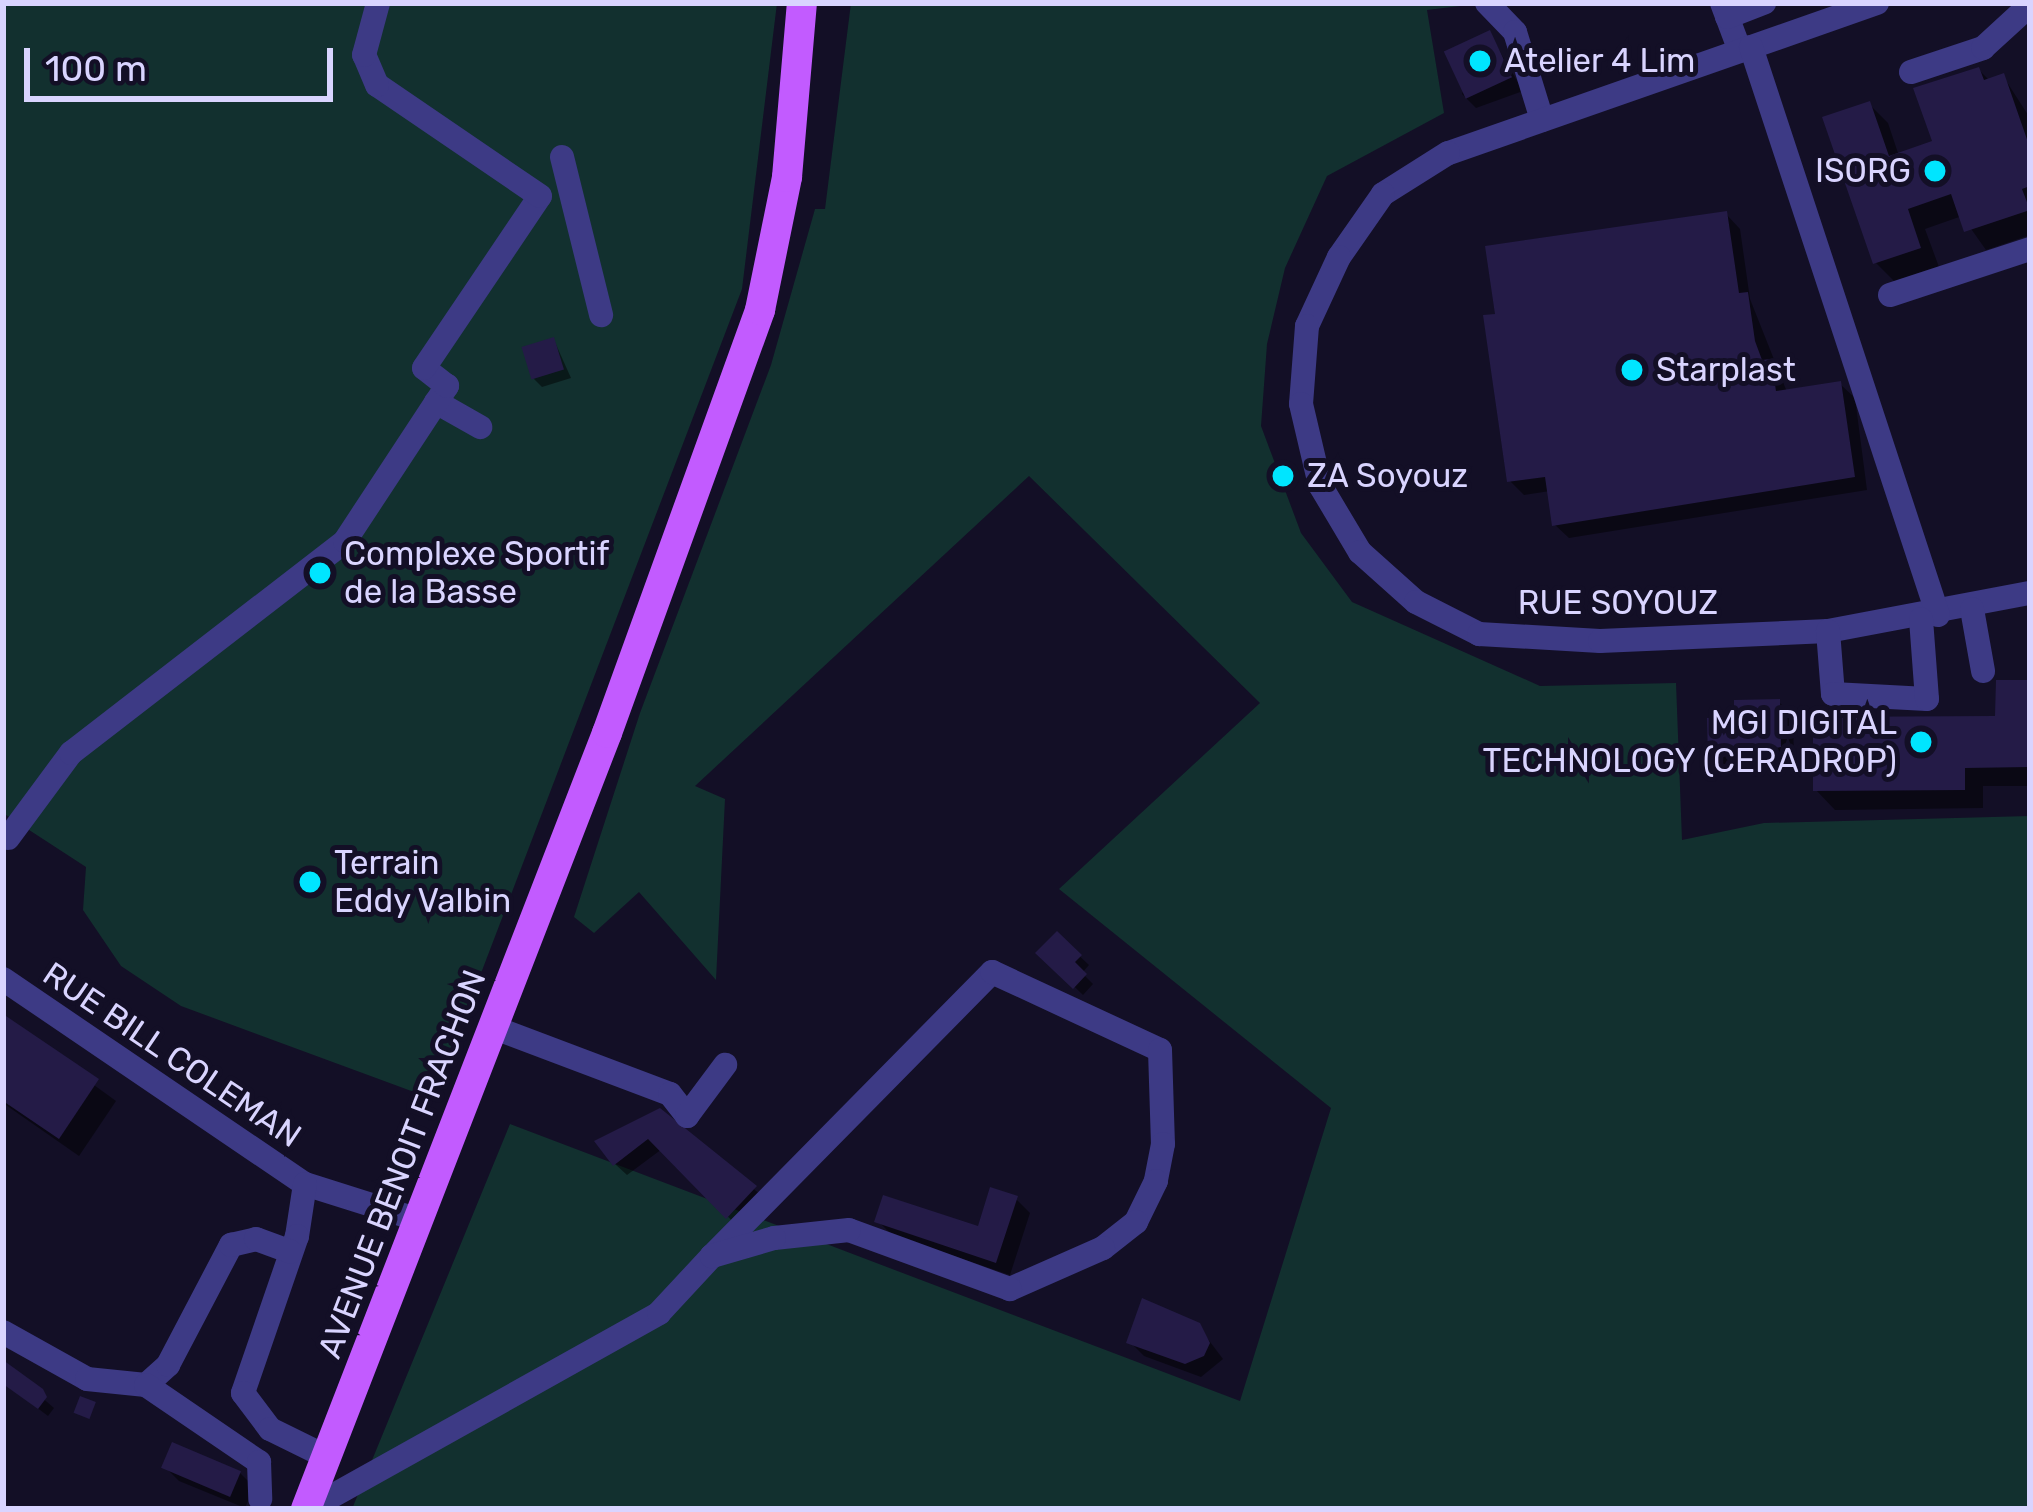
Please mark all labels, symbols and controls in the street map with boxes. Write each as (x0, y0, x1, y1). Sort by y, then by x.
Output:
scale bar (30, 24, 339, 98)
place label: Atelier 4 Lim (1504, 41, 1696, 81)
text: 100 m (45, 47, 147, 90)
marker: Atelier 4 Lim (1467, 48, 1493, 74)
place label: ISORG (1815, 151, 1911, 191)
marker: ISORG (1922, 158, 1948, 184)
place label: Starplast (1656, 350, 1796, 390)
marker: Starplast (1619, 357, 1645, 383)
place label: ZA Soyouz (1307, 456, 1469, 496)
marker: ZA Soyouz (1270, 463, 1296, 489)
place label: Complexe Sportif de la Basse (344, 534, 609, 612)
marker: Complexe Sportif de la Basse (307, 560, 333, 586)
street label: RUE SOYOUZ (1518, 583, 1718, 623)
place label: MGI DIGITAL TECHNOLOGY (CERADROP) (1482, 703, 1897, 781)
marker: MGI DIGITAL TECHNOLOGY (CERADROP) (1908, 729, 1934, 755)
place label: Terrain Eddy Valbin (334, 843, 513, 921)
marker: Terrain Eddy Valbin (297, 869, 323, 895)
street label: RUE BILL COLEMAN (35, 954, 309, 1156)
street label: AVENUE BENOIT FRACHON (309, 964, 495, 1364)

